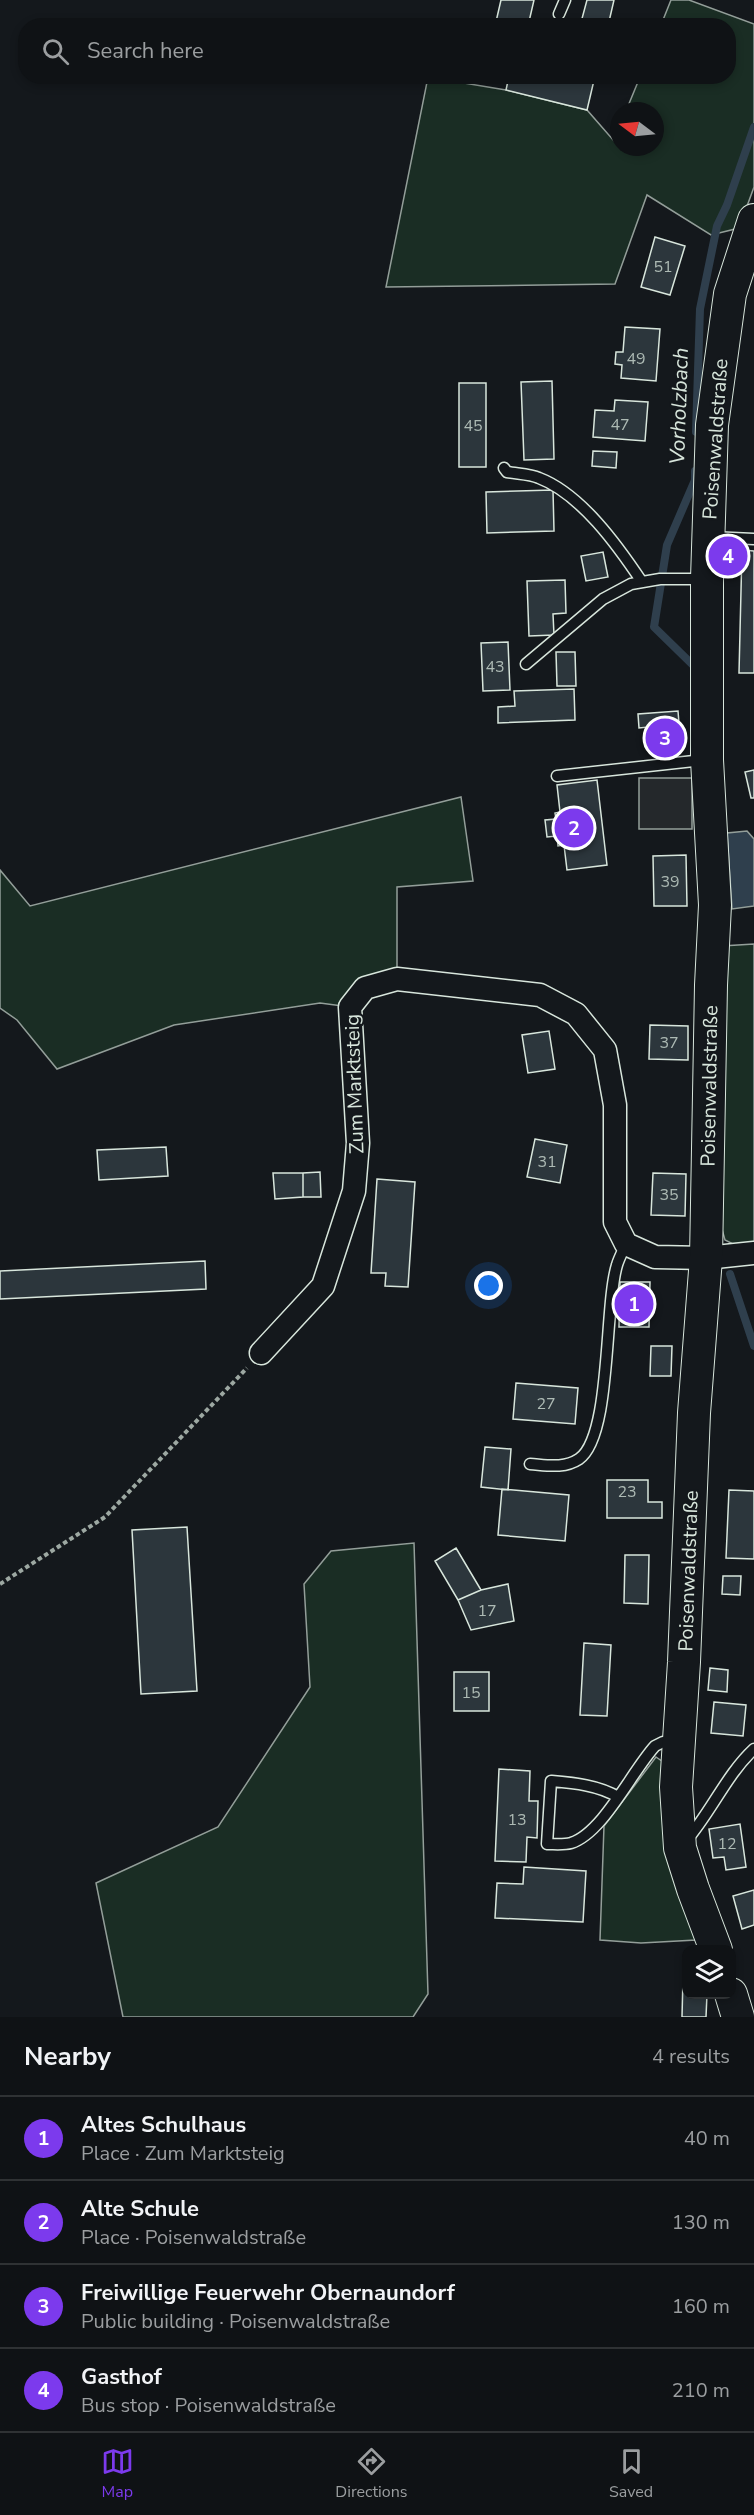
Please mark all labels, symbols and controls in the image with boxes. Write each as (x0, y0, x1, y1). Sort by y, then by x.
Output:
search box (18, 18, 736, 84)
icon: search (39, 35, 72, 68)
text: Search here (87, 36, 204, 66)
north arrow (610, 102, 664, 156)
house number: 51 (653, 256, 673, 278)
water label: Vorholzbach (663, 347, 695, 465)
house number: 49 (626, 348, 646, 370)
street label: Poisenwaldstraße (696, 358, 735, 520)
house number: 47 (610, 414, 630, 436)
house number: 45 (463, 415, 483, 437)
pin: 4 (708, 534, 748, 578)
house number: 43 (485, 656, 505, 678)
pin: 3 (646, 716, 684, 760)
pin: 2 (554, 806, 594, 850)
house number: 39 (660, 871, 680, 893)
street label: Poisenwaldstraße (695, 1005, 724, 1167)
street label: Zum Marktsteig (339, 1014, 370, 1154)
house number: 37 (659, 1032, 679, 1054)
house number: 31 (537, 1151, 557, 1173)
house number: 35 (659, 1184, 679, 1206)
your location (474, 1271, 503, 1300)
pin: 1 (614, 1282, 654, 1326)
house number: 27 (536, 1393, 556, 1415)
house number: 23 (617, 1481, 637, 1503)
street label: Poisenwaldstraße (672, 1490, 705, 1652)
house number: 17 (477, 1600, 497, 1622)
house number: 15 (461, 1682, 481, 1704)
house number: 13 (507, 1809, 527, 1831)
house number: 12 (717, 1833, 737, 1855)
map controls (682, 1945, 736, 1999)
button: layers (682, 1945, 736, 1999)
text: Nearby (24, 2039, 111, 2074)
text: 4 results (652, 2043, 730, 2070)
text: Altes Schulhaus (81, 2110, 246, 2140)
text: 1 (38, 2125, 50, 2152)
text: 40 m (684, 2125, 730, 2152)
text: Place · Zum Marktsteig (81, 2140, 285, 2167)
text: Alte Schule (81, 2194, 199, 2224)
text: 2 (38, 2209, 50, 2236)
text: 130 m (672, 2209, 730, 2236)
text: Place · Poisenwaldstraße (81, 2224, 306, 2251)
text: Freiwillige Feuerwehr Obernaundorf (81, 2278, 455, 2308)
text: 3 (38, 2293, 50, 2320)
text: 160 m (672, 2293, 730, 2320)
text: Public building · Poisenwaldstraße (81, 2308, 390, 2335)
text: Gasthof (81, 2362, 162, 2392)
text: 4 (38, 2377, 50, 2404)
text: 210 m (672, 2377, 730, 2404)
text: Bus stop · Poisenwaldstraße (81, 2392, 336, 2419)
tab: Map (101, 2445, 134, 2503)
tab: Directions (335, 2445, 407, 2503)
tab: Saved (609, 2445, 653, 2503)

